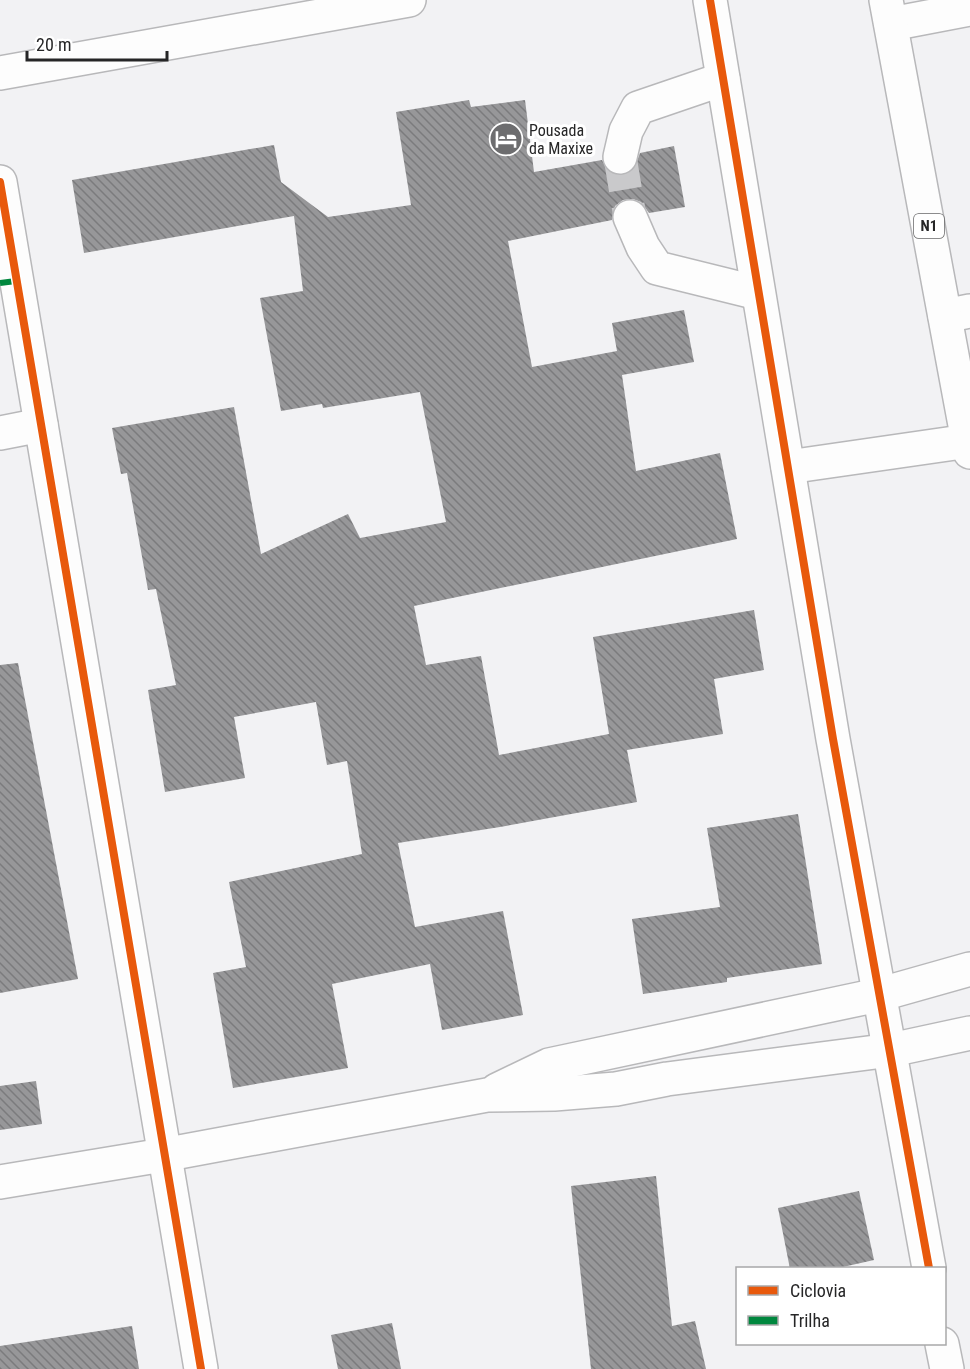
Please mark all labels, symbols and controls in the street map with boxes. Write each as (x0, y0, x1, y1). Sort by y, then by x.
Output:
scale bar (27, 24, 166, 62)
text: 20 m (36, 34, 71, 55)
hotel icon: Pousada da Maxixe (488, 121, 524, 157)
place label: Pousada da Maxixe (529, 121, 593, 158)
road number: N1 (914, 214, 944, 238)
legend (736, 1267, 946, 1345)
text: Ciclovia (790, 1280, 846, 1301)
text: Trilha (790, 1310, 830, 1331)

